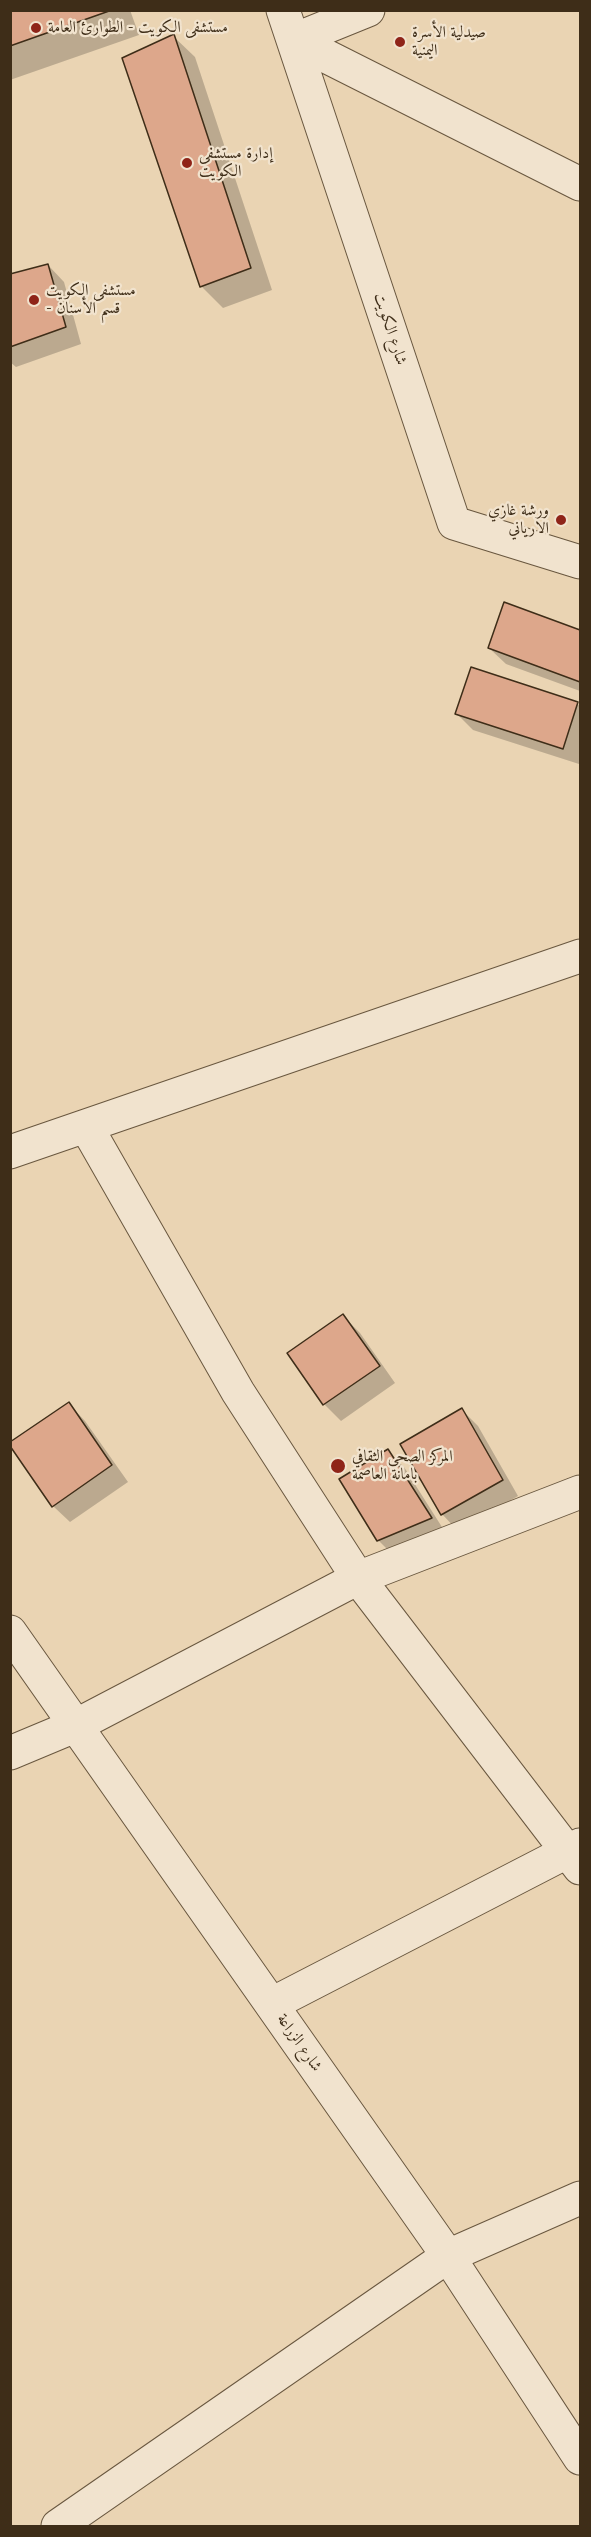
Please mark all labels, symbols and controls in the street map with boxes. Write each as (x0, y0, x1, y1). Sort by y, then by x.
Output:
place label: مستشفى الكويت - الطوارئ العامة (48, 18, 228, 38)
marker: مستشفى الكويت - الطوارئ العامة (29, 21, 43, 35)
place label: صيدلية الأسرة اليمنية (412, 23, 486, 61)
marker: صيدلية الأسرة اليمنية (393, 35, 407, 49)
place label: إدارة مستشفى الكويت (199, 144, 273, 182)
marker: إدارة مستشفى الكويت (180, 156, 194, 170)
place label: مستشفى الكويت - قسم الأسنان (46, 281, 136, 319)
street label: شارع الكويت (369, 290, 411, 368)
marker: مستشفى الكويت - قسم الأسنان (27, 293, 41, 307)
place label: ورشة غازي الارياني (488, 501, 549, 539)
marker: ورشة غازي الارياني (554, 513, 568, 527)
place label: المركز الصحي الثقافي بامانة العاصمة (352, 1447, 453, 1485)
marker: المركز الصحي الثقافي بامانة العاصمة (329, 1457, 347, 1475)
street label: شارع الزراعة (272, 2010, 326, 2076)

